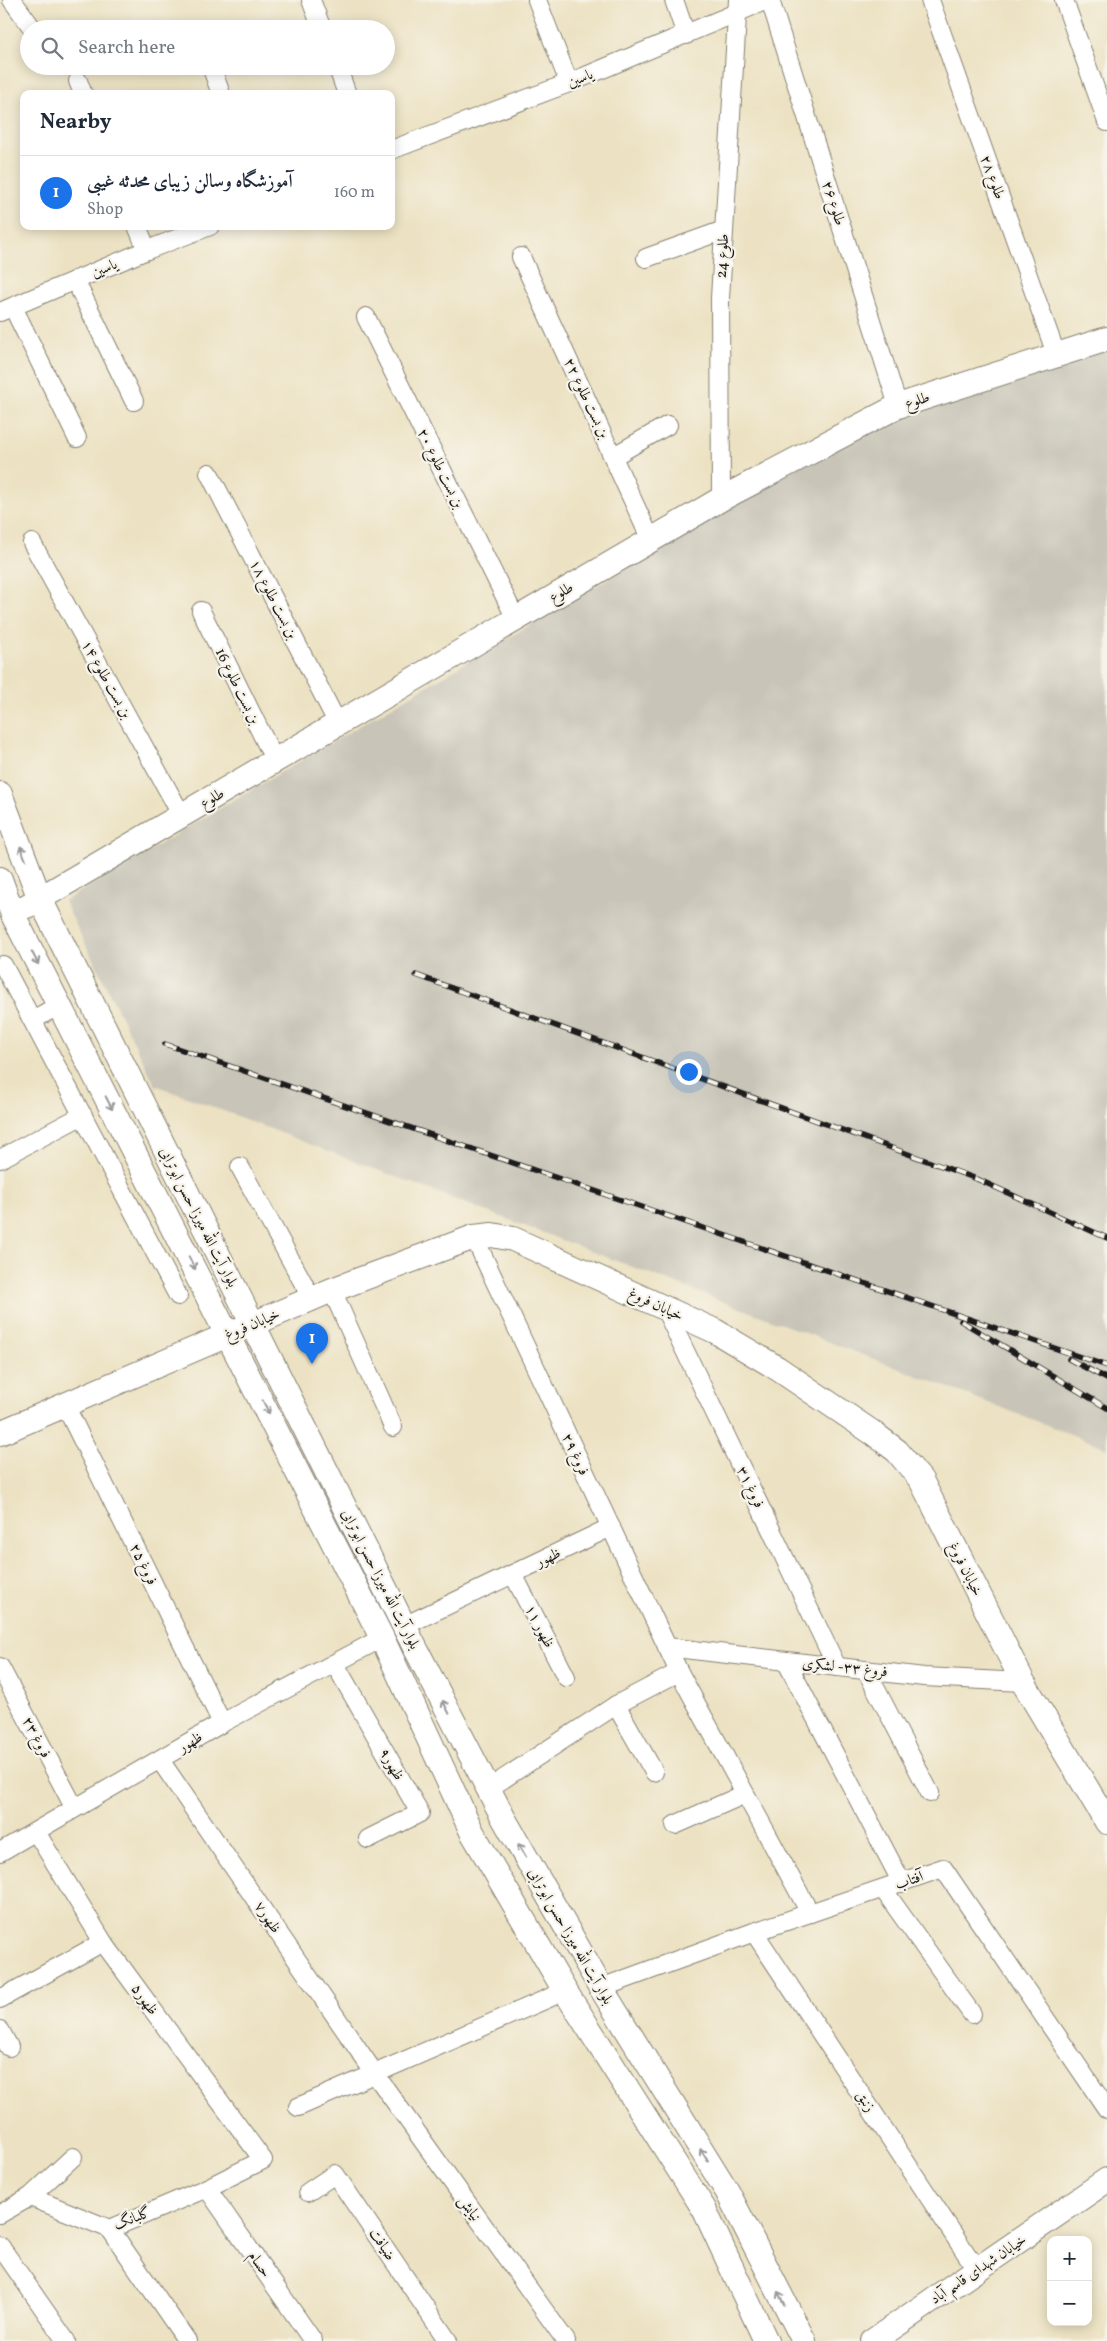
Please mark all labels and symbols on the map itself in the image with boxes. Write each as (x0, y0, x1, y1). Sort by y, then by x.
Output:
street label: یاسین (564, 64, 598, 94)
street label: طلوع ۲۸ (973, 152, 1009, 203)
street label: طلوع ۲۶ (815, 178, 850, 229)
street label: طلوع 24 (712, 233, 736, 279)
street label: یاسین (88, 254, 122, 284)
street label: بن بست طلوع ۲۲ (557, 355, 614, 443)
street label: طلوع (902, 388, 933, 416)
street label: بن بست طلوع ۲۰ (410, 425, 468, 513)
street label: بن بست طلوع ۱۸ (243, 556, 302, 644)
street label: طلوع (546, 578, 578, 610)
street label: بن بست طلوع ۱۴ (75, 637, 136, 723)
street label: بن بست طلوع 16 (208, 645, 264, 729)
street label: طلوع (197, 784, 229, 816)
one-way arrow (18, 846, 27, 861)
one-way arrow (31, 950, 40, 965)
your location (676, 1059, 702, 1085)
one-way arrow (105, 1095, 114, 1110)
street label: بلوار آیت الله میرزا حسن ابوترابی (153, 1143, 245, 1292)
one-way arrow (187, 1255, 197, 1270)
street label: خیابان فروغ (624, 1283, 686, 1328)
street label: خیابان فروغ (222, 1304, 284, 1347)
pin: 1 (296, 1323, 328, 1364)
one-way arrow (261, 1400, 271, 1415)
street label: فروغ ۲۹ (555, 1430, 594, 1480)
street label: فروغ ۳۱ (730, 1463, 769, 1513)
street label: بلوار آیت الله میرزا حسن ابوترابی (335, 1505, 427, 1654)
street label: خیابان فروغ (941, 1539, 987, 1601)
street label: فروغ ۲۵ (123, 1540, 162, 1590)
street label: ظهور (531, 1543, 565, 1574)
street label: ظهور ۱۱ (519, 1601, 558, 1652)
street label: فروغ ۳۳- لشکری (801, 1654, 889, 1684)
one-way arrow (441, 1699, 451, 1714)
street label: فروغ ۲۳ (15, 1713, 55, 1763)
street label: ظهور (173, 1728, 207, 1760)
street label: ظهور۹ (373, 1745, 408, 1785)
one-way arrow (517, 1843, 527, 1858)
street label: بلوار آیت الله میرزا حسن ابوترابی (522, 1863, 620, 2009)
street label: آفتاب (893, 1866, 928, 1896)
street label: ظهور۷ (248, 1898, 285, 1938)
street label: ظهور۵ (125, 1980, 162, 2020)
street label: زنبق (850, 2087, 879, 2117)
one-way arrow (699, 2148, 709, 2162)
street label: نيايش (452, 2191, 485, 2226)
street label: گلبانگ (110, 2202, 154, 2236)
street label: ضیافت (363, 2224, 400, 2265)
street label: خیابان شهدای قاسم آباد (926, 2230, 1033, 2313)
street label: حسام (241, 2247, 276, 2283)
one-way arrow (776, 2290, 786, 2305)

